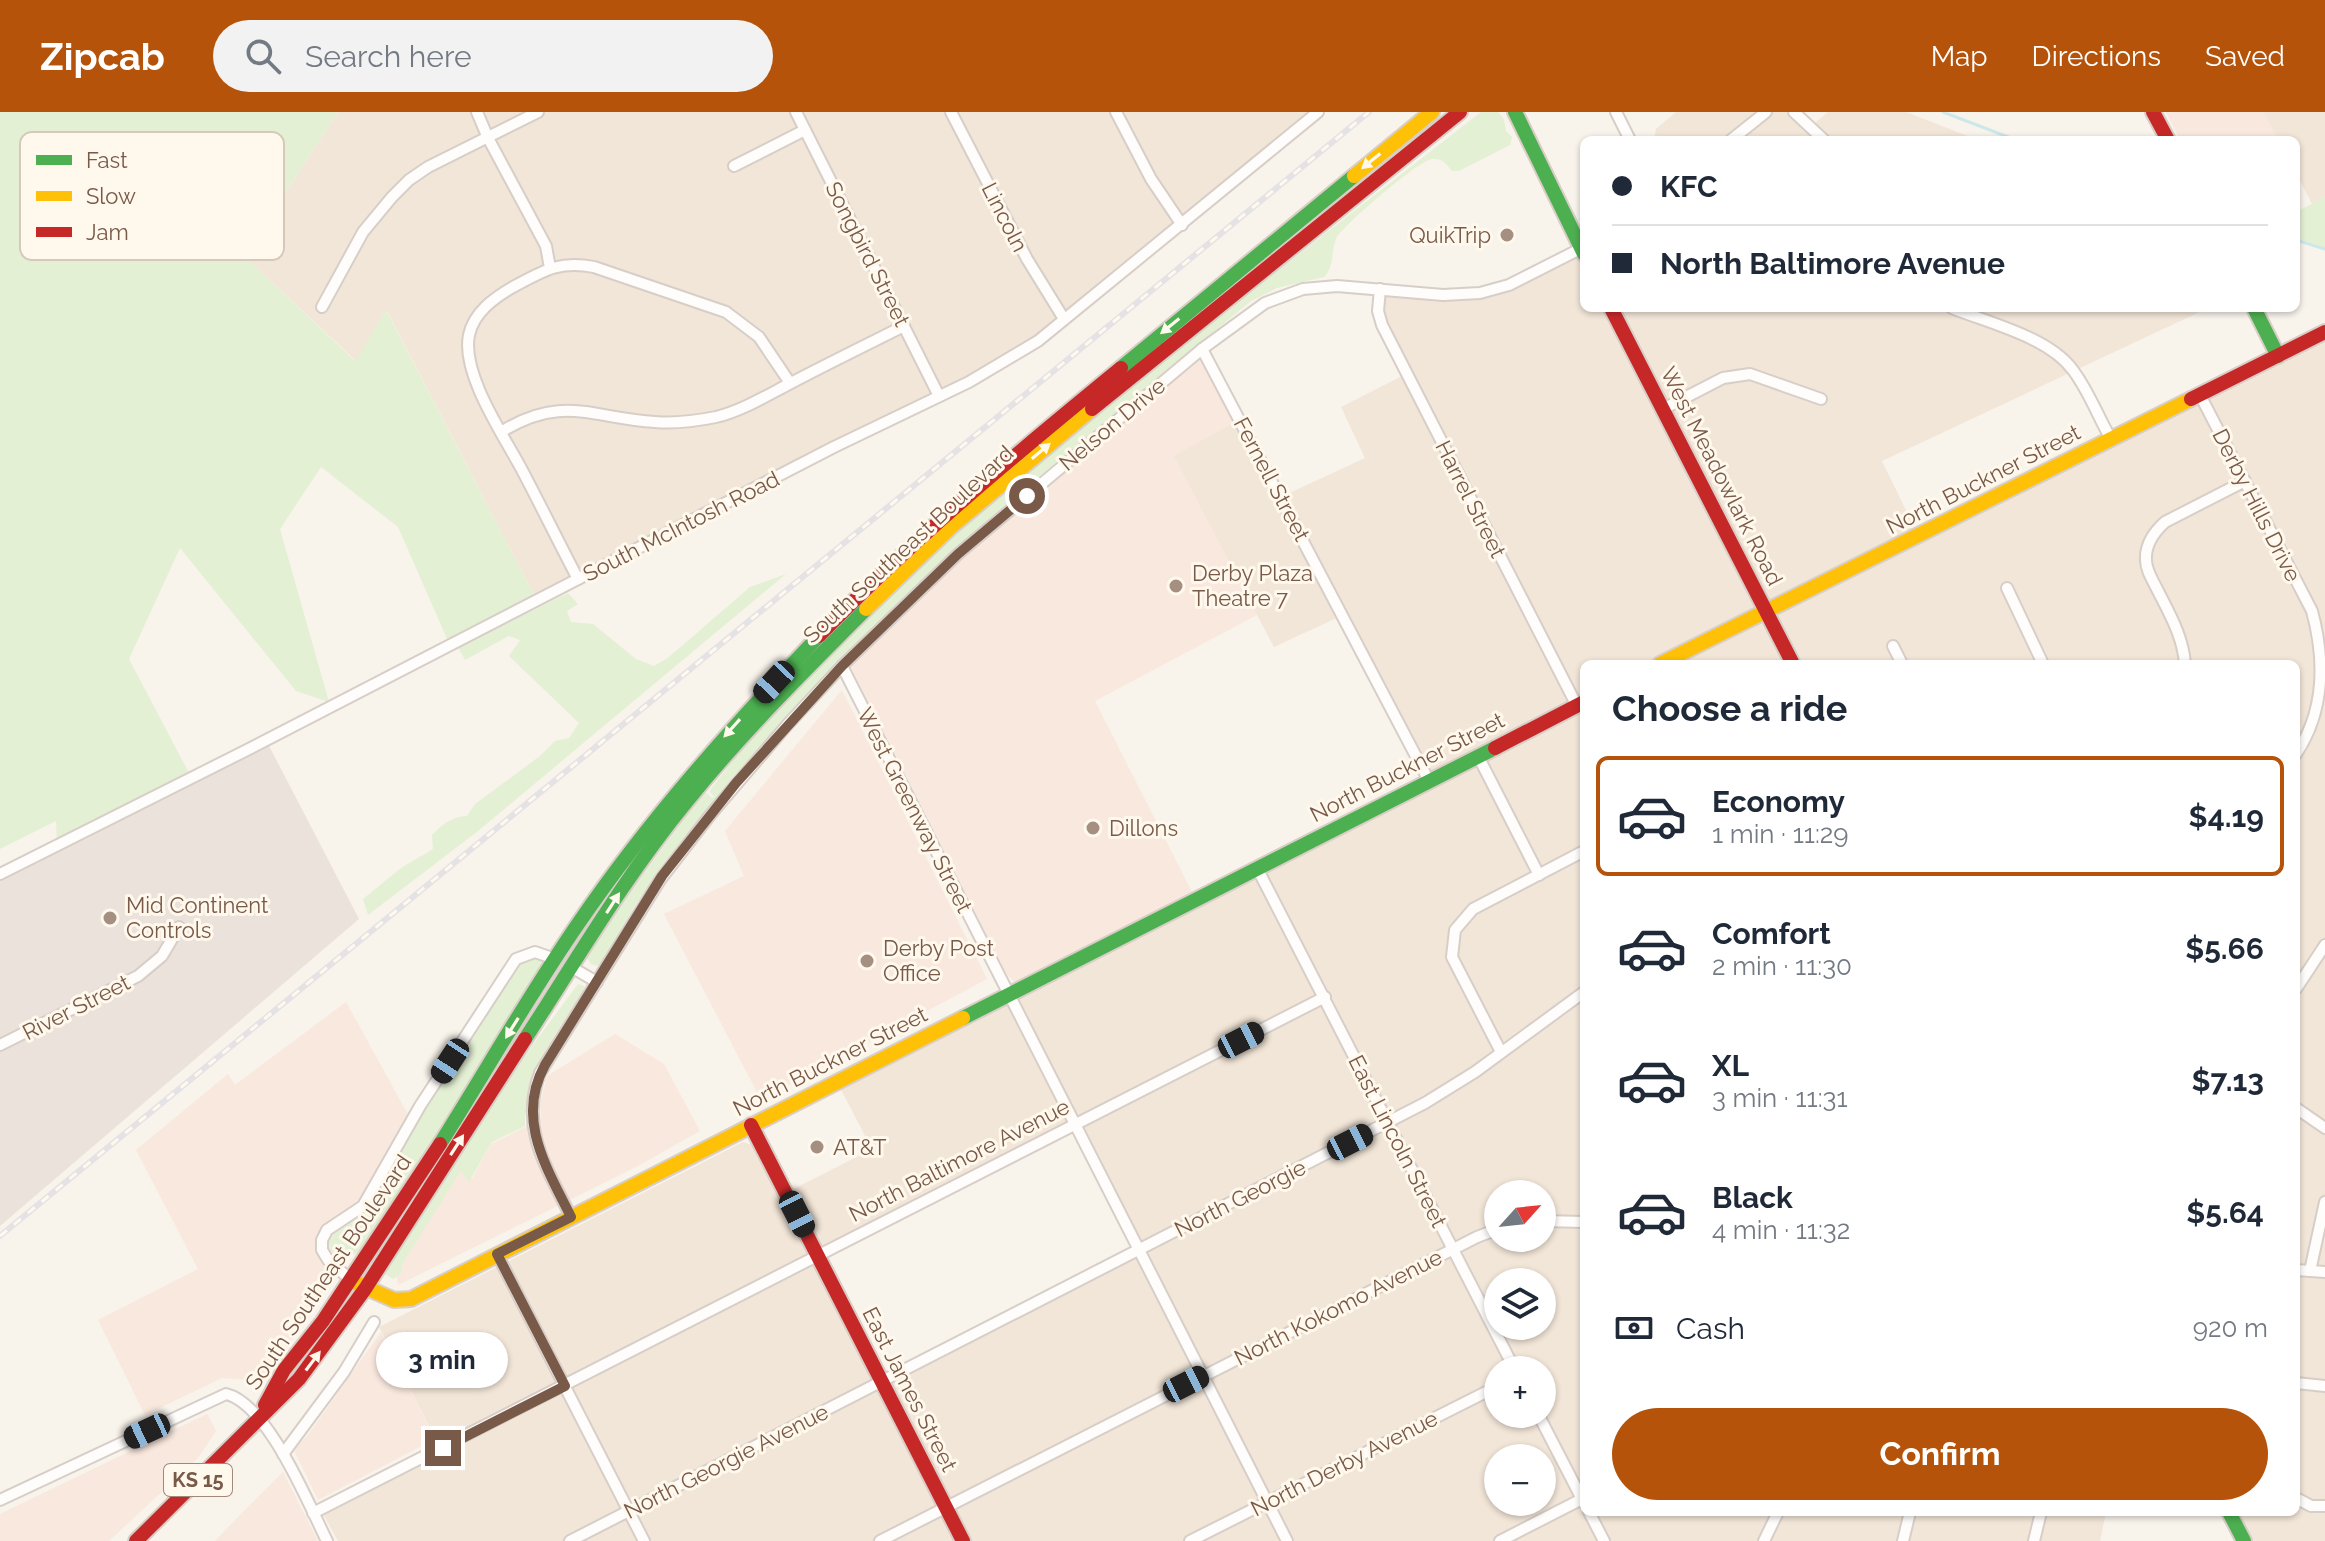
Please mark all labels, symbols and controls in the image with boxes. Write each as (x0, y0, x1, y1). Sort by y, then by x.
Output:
search box (213, 20, 773, 92)
text: Zipcab (40, 34, 165, 79)
icon: search (241, 34, 285, 78)
text: Search here (305, 39, 472, 74)
text: Map (1931, 40, 1988, 73)
text: Directions (2032, 40, 2161, 73)
text: Saved (2205, 40, 2285, 73)
legend (20, 132, 284, 260)
text: Fast (86, 147, 128, 173)
one-way arrow (1362, 152, 1382, 169)
text: KFC (1660, 169, 1718, 204)
street label: Songbird Street (820, 177, 916, 331)
street label: Lincoln (977, 178, 1033, 256)
text: Slow (86, 183, 136, 209)
text: Jam (86, 219, 129, 245)
place label: QuikTrip (1409, 222, 1491, 248)
marker: QuikTrip (1498, 226, 1516, 244)
text: North Baltimore Avenue (1660, 246, 2005, 281)
one-way arrow (1160, 317, 1180, 334)
street label: West Meadowlark Road (1655, 362, 1789, 590)
street label: Nelson Drive (1054, 372, 1170, 476)
street label: Fernell Street (1228, 413, 1316, 546)
street label: North Buckner Street (1882, 418, 2085, 539)
street label: Derby Hills Drive (2207, 424, 2307, 586)
street label: Harrel Street (1430, 436, 1512, 563)
street label: South Southeast Boulevard (798, 440, 1018, 648)
one-way arrow (1030, 443, 1050, 460)
street label: South McIntosh Road (579, 465, 783, 587)
route start (1009, 478, 1045, 514)
place label: Derby Plaza Theatre 7 (1192, 560, 1313, 611)
marker: Derby Plaza Theatre 7 (1167, 577, 1185, 595)
car (749, 656, 799, 708)
text: Choose a ride (1612, 687, 1847, 729)
street label: West Greenway Street (852, 703, 978, 917)
street label: North Buckner Street (1306, 706, 1509, 827)
one-way arrow (723, 719, 741, 738)
icon: car (1616, 780, 1688, 852)
text: Economy (1712, 784, 1845, 819)
text: $4.19 (2189, 799, 2264, 834)
place label: Dillons (1109, 815, 1178, 841)
marker: Dillons (1084, 819, 1102, 837)
text: 1 min · 11:29 (1712, 819, 1849, 849)
place label: Mid Continent Controls (126, 892, 269, 943)
one-way arrow (606, 892, 621, 913)
marker: Mid Continent Controls (101, 909, 119, 927)
icon: car (1616, 912, 1688, 984)
text: Comfort (1712, 916, 1831, 951)
text: $5.66 (2185, 931, 2264, 966)
place label: Derby Post Office (883, 935, 995, 986)
text: 2 min · 11:30 (1712, 951, 1852, 981)
marker: Derby Post Office (858, 952, 876, 970)
street label: River Street (18, 969, 135, 1045)
street label: North Buckner Street (729, 1000, 932, 1121)
one-way arrow (506, 1017, 520, 1039)
car (1214, 1018, 1268, 1062)
car (427, 1034, 473, 1088)
icon: car (1616, 1044, 1688, 1116)
text: XL (1712, 1048, 1749, 1083)
street label: East Lincoln Street (1343, 1051, 1453, 1232)
text: $7.13 (2192, 1063, 2264, 1098)
text: 3 min · 11:31 (1712, 1083, 1848, 1113)
street label: North Baltimore Avenue (844, 1093, 1074, 1227)
car (1323, 1120, 1377, 1164)
one-way arrow (450, 1134, 464, 1156)
place label: AT&T (833, 1134, 887, 1160)
marker: AT&T (808, 1138, 826, 1156)
street label: South Southeast Boulevard (240, 1150, 416, 1394)
street label: North Georgie (1170, 1154, 1310, 1242)
icon: car (1616, 1176, 1688, 1248)
north arrow (1484, 1180, 1556, 1252)
map controls (1484, 1180, 1556, 1516)
text: Black (1712, 1180, 1793, 1215)
car (775, 1187, 819, 1241)
text: $5.64 (2186, 1195, 2264, 1230)
text: 4 min · 11:32 (1712, 1215, 1850, 1245)
street label: North Kokomo Avenue (1230, 1243, 1446, 1371)
button: layers (1484, 1268, 1556, 1340)
street label: East James Street (857, 1302, 963, 1476)
icon: cash (1612, 1306, 1656, 1350)
text: Cash (1676, 1311, 1745, 1346)
text: 920 m (2193, 1313, 2268, 1343)
callout: 3 min (377, 1332, 509, 1388)
text: 3 min (408, 1345, 476, 1375)
one-way arrow (305, 1350, 321, 1372)
button: + (1484, 1356, 1556, 1428)
car (1159, 1362, 1213, 1406)
street label: North Georgie Avenue (619, 1398, 833, 1524)
street label: North Derby Avenue (1246, 1405, 1442, 1521)
button: Confirm (1612, 1408, 2268, 1500)
car (120, 1410, 174, 1452)
route end (425, 1430, 461, 1466)
button: − (1484, 1444, 1556, 1516)
road number: KS 15 (164, 1464, 232, 1496)

